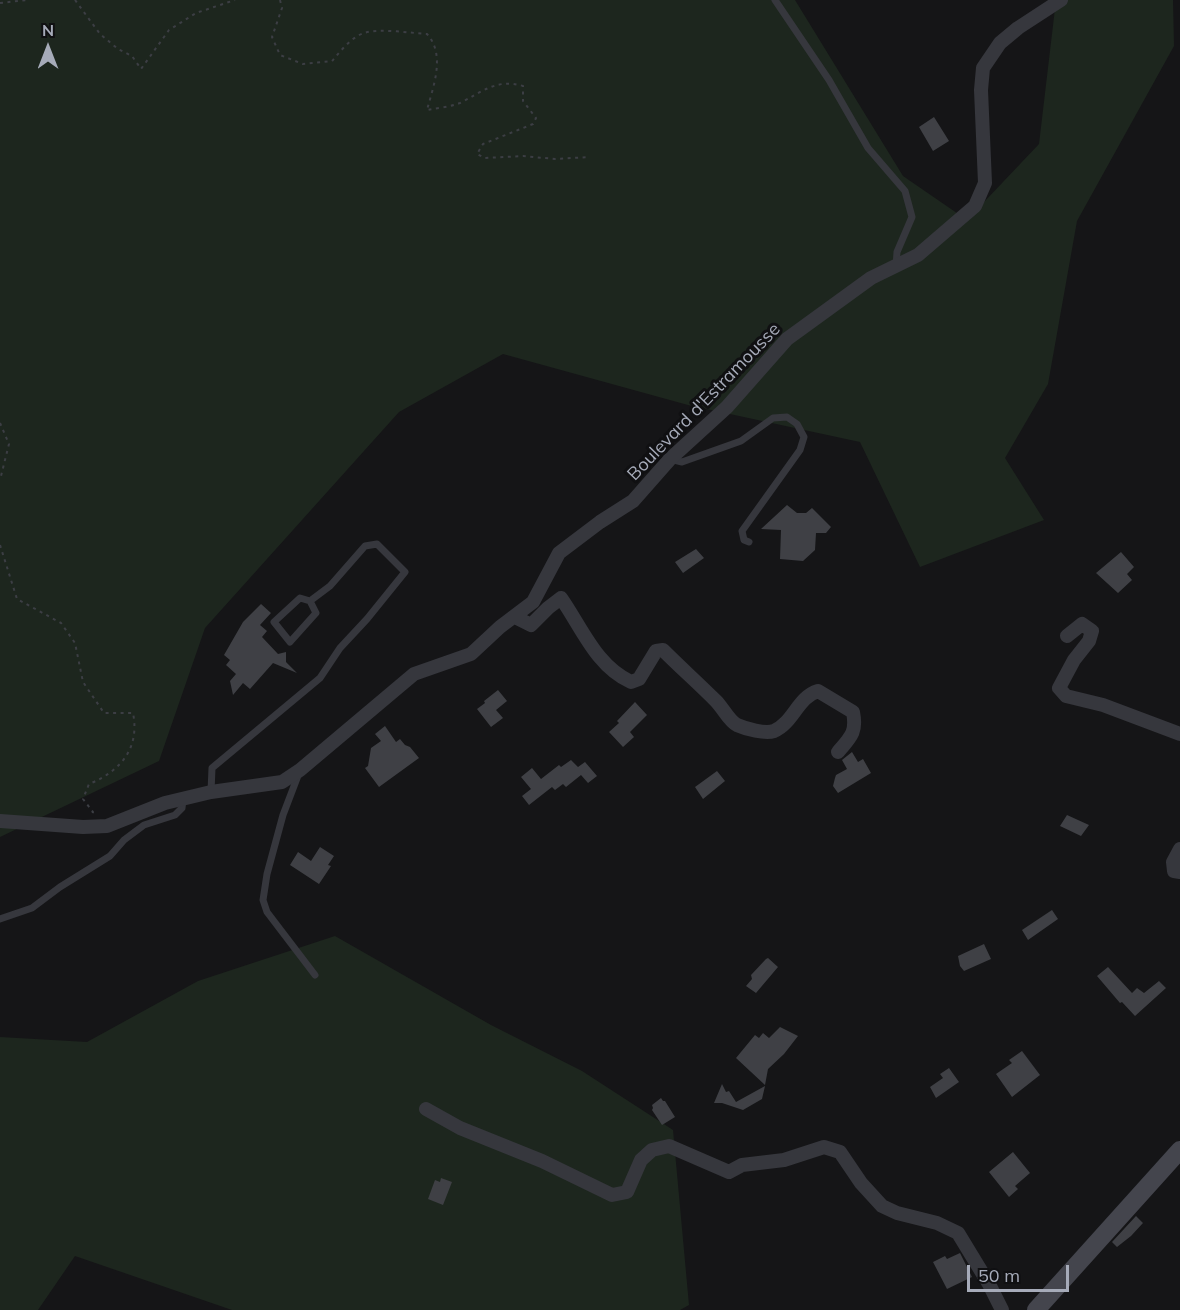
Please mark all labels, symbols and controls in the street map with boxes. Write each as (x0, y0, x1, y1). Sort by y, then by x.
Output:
north arrow (18, 18, 78, 78)
text: N (42, 20, 54, 40)
street label: Boulevard d'Estramousse (623, 319, 785, 485)
scale bar (970, 1253, 1072, 1291)
text: 50 m (978, 1264, 1020, 1287)

